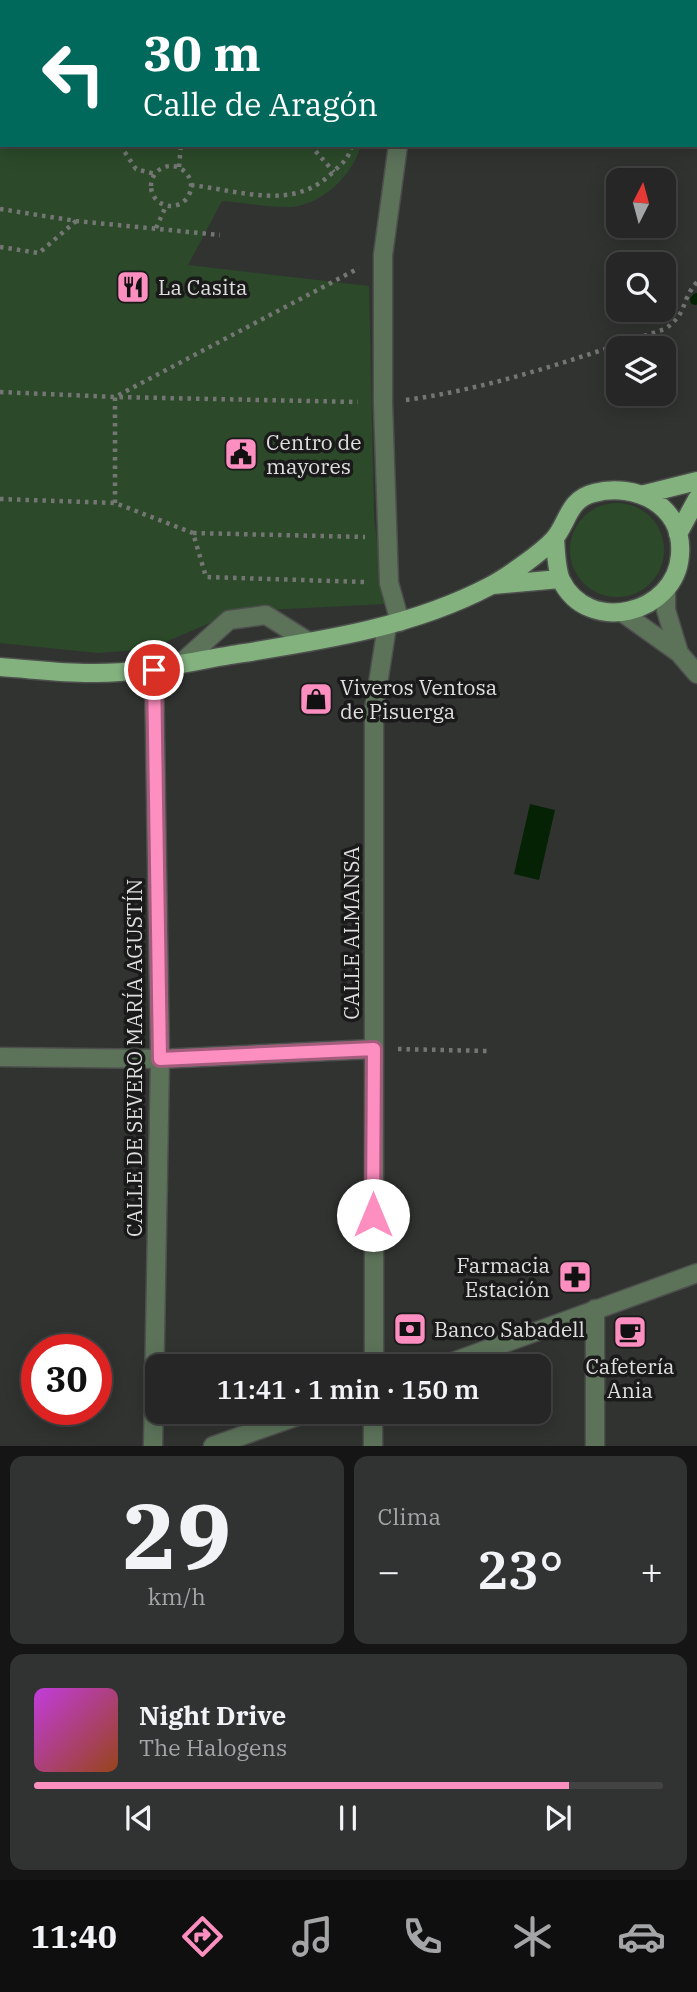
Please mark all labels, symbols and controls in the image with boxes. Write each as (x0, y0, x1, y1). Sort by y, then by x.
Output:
text: 30 m (143, 21, 261, 84)
icon: left (28, 28, 119, 119)
text: Calle de Aragón (143, 83, 378, 125)
north arrow (606, 168, 676, 238)
map controls (606, 168, 676, 406)
button: search (606, 252, 676, 322)
restaurant icon: La Casita (114, 268, 152, 306)
place label: La Casita (158, 273, 247, 301)
button: layers (606, 336, 676, 406)
place label: Centro de mayores (266, 428, 362, 480)
public building icon: Centro de mayores (222, 435, 260, 473)
pin (124, 640, 184, 700)
icon: arrive (135, 651, 173, 689)
place label: Viveros Ventosa de Pisuerga (340, 673, 497, 725)
shop icon: Viveros Ventosa de Pisuerga (297, 680, 335, 718)
street label: CALLE ALMANSA (337, 846, 365, 1020)
street label: CALLE DE SEVERO MARÍA AGUSTÍN (120, 879, 148, 1237)
position arrow (336, 1178, 410, 1252)
place label: Farmacia Estación (457, 1251, 550, 1303)
pharmacy icon: Farmacia Estación (556, 1258, 594, 1296)
bank icon: Banco Sabadell (391, 1310, 429, 1348)
cafe icon: Cafetería Ania (611, 1313, 649, 1351)
place label: Banco Sabadell (434, 1315, 585, 1343)
speed limit sign: 30 (21, 1334, 112, 1425)
place label: Cafetería Ania (585, 1352, 675, 1404)
text: 11:41 · 1 min · 150 m (217, 1372, 479, 1406)
text: 29 (122, 1476, 231, 1594)
text: Clima (378, 1501, 441, 1531)
text: 23° (477, 1536, 564, 1603)
text: − (378, 1546, 400, 1595)
text: + (640, 1546, 663, 1595)
text: km/h (148, 1581, 206, 1611)
text: Night Drive (139, 1698, 286, 1732)
text: The Halogens (139, 1732, 287, 1762)
icon: previous (120, 1799, 158, 1837)
icon: pause (329, 1799, 367, 1837)
icon: next (539, 1799, 577, 1837)
icon: directions (178, 1912, 227, 1961)
icon: music (288, 1912, 337, 1961)
icon: phone (398, 1912, 447, 1961)
icon: climate (508, 1912, 557, 1961)
icon: car (617, 1912, 666, 1961)
text: 11:40 (30, 1915, 117, 1957)

